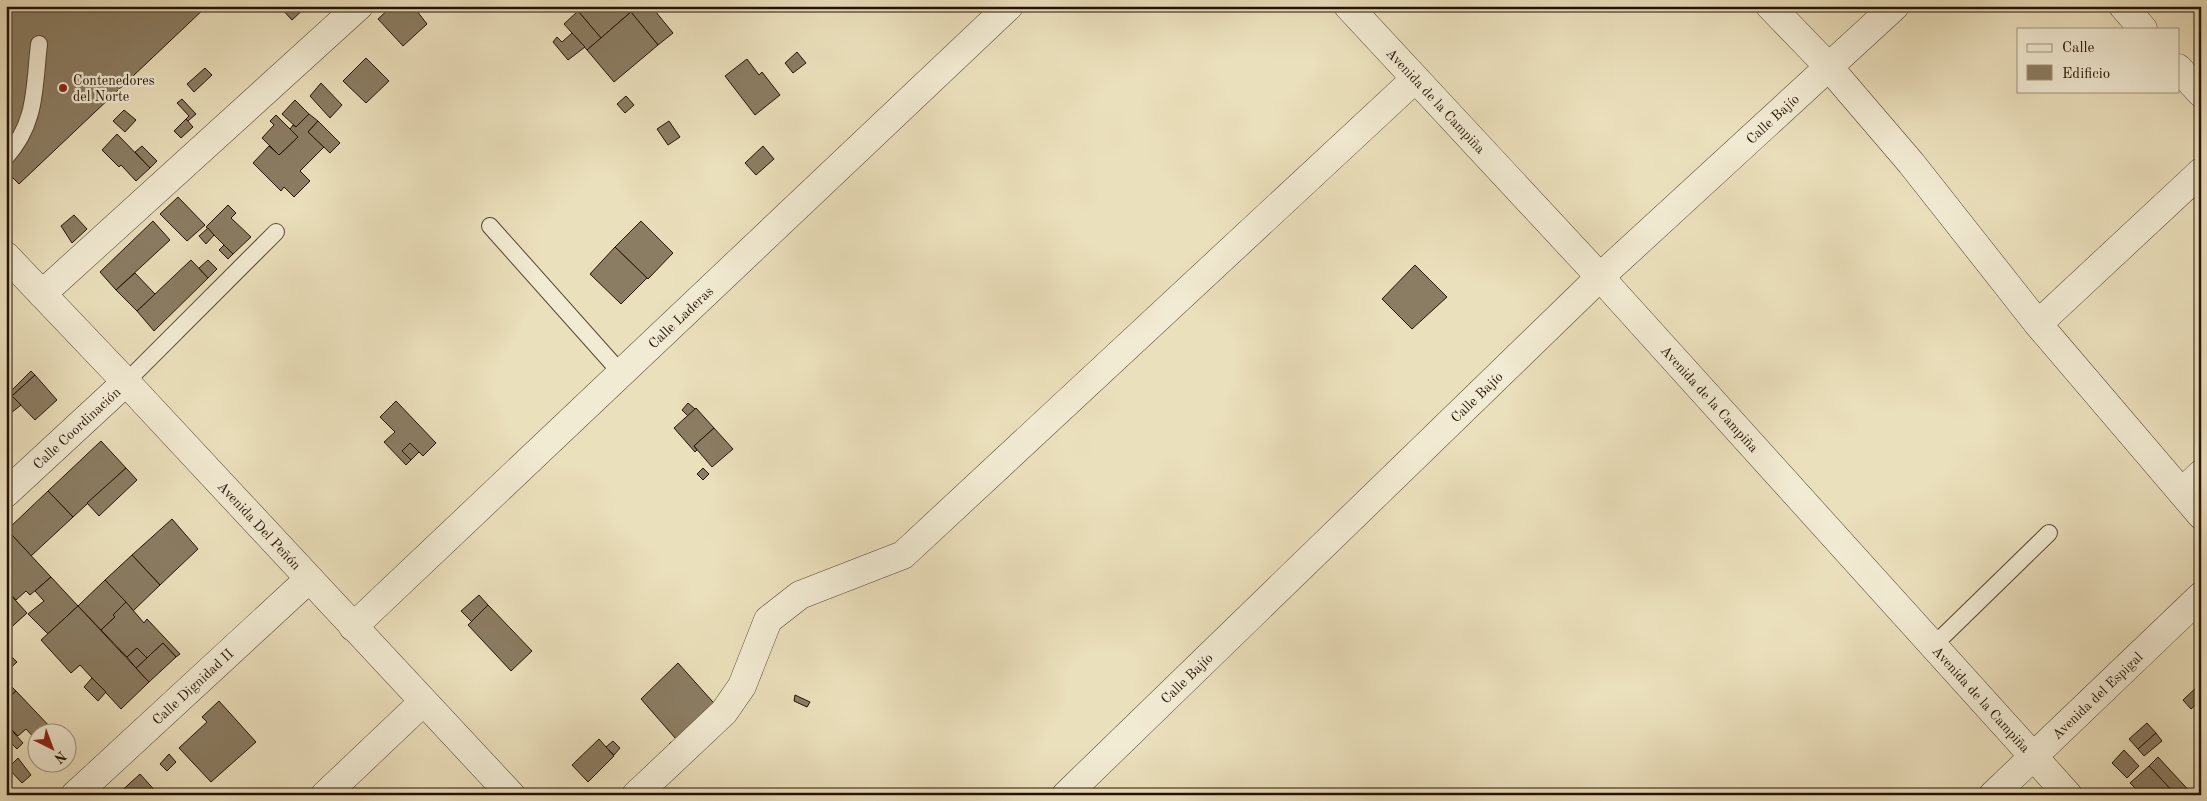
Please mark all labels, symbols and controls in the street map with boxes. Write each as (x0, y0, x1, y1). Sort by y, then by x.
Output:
legend (2017, 28, 2180, 92)
text: Calle (2062, 41, 2095, 56)
street label: Avenida de la Campiña (1383, 46, 1487, 156)
text: Edificio (2062, 67, 2110, 82)
place label: Contenedores del Norte (73, 74, 155, 104)
marker: Contenedores del Norte (57, 82, 69, 94)
street label: Calle Bajío (1744, 92, 1802, 147)
street label: Calle Laderas (646, 284, 716, 351)
street label: Avenida de la Campiña (1658, 343, 1761, 455)
street label: Calle Bajío (1449, 369, 1506, 425)
street label: Calle Coordinación (31, 385, 124, 472)
street label: Avenida Del Peñón (215, 479, 304, 573)
street label: Avenida de la Campiña (1929, 644, 2032, 756)
street label: Calle Dignidad II (150, 647, 236, 728)
street label: Avenida del Espigal (2050, 650, 2146, 742)
street label: Calle Bajío (1159, 651, 1216, 707)
north arrow (28, 724, 78, 774)
text: N (51, 748, 69, 766)

